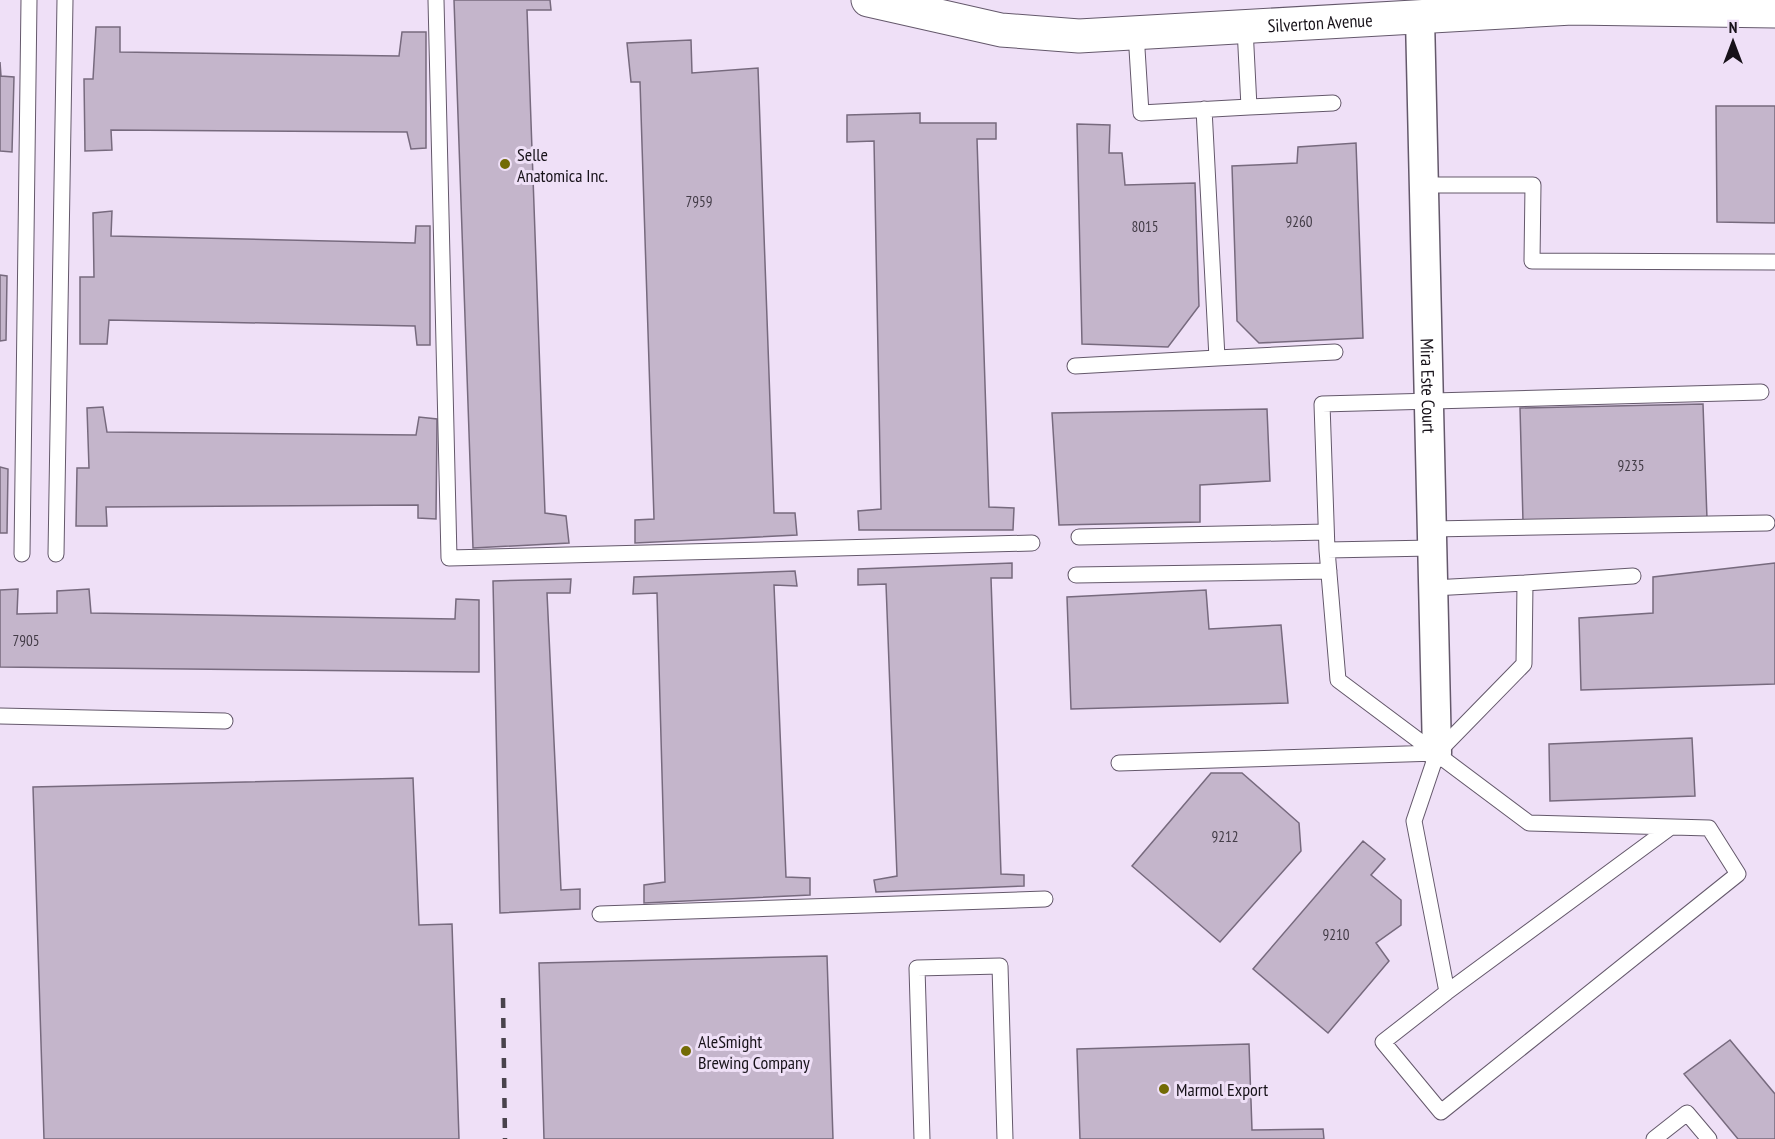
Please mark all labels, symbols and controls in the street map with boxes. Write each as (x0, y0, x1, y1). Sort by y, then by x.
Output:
street label: Silverton Avenue (1267, 8, 1373, 37)
north arrow (1703, 12, 1763, 72)
text: N (1729, 17, 1737, 37)
place label: Selle Anatomica Inc. (517, 143, 608, 187)
marker: Selle Anatomica Inc. (498, 157, 512, 171)
house number: 7959 (685, 192, 713, 211)
house number: 9260 (1285, 212, 1313, 231)
house number: 8015 (1131, 217, 1159, 236)
street label: Mira Este Court (1416, 338, 1441, 434)
house number: 9235 (1617, 456, 1645, 475)
house number: 7905 (12, 631, 40, 650)
house number: 9212 (1211, 827, 1239, 846)
house number: 9210 (1322, 925, 1350, 944)
place label: AleSmight Brewing Company (698, 1030, 810, 1074)
marker: AleSmight Brewing Company (679, 1044, 693, 1058)
place label: Marmol Export (1176, 1078, 1268, 1101)
marker: Marmol Export (1157, 1082, 1171, 1096)

